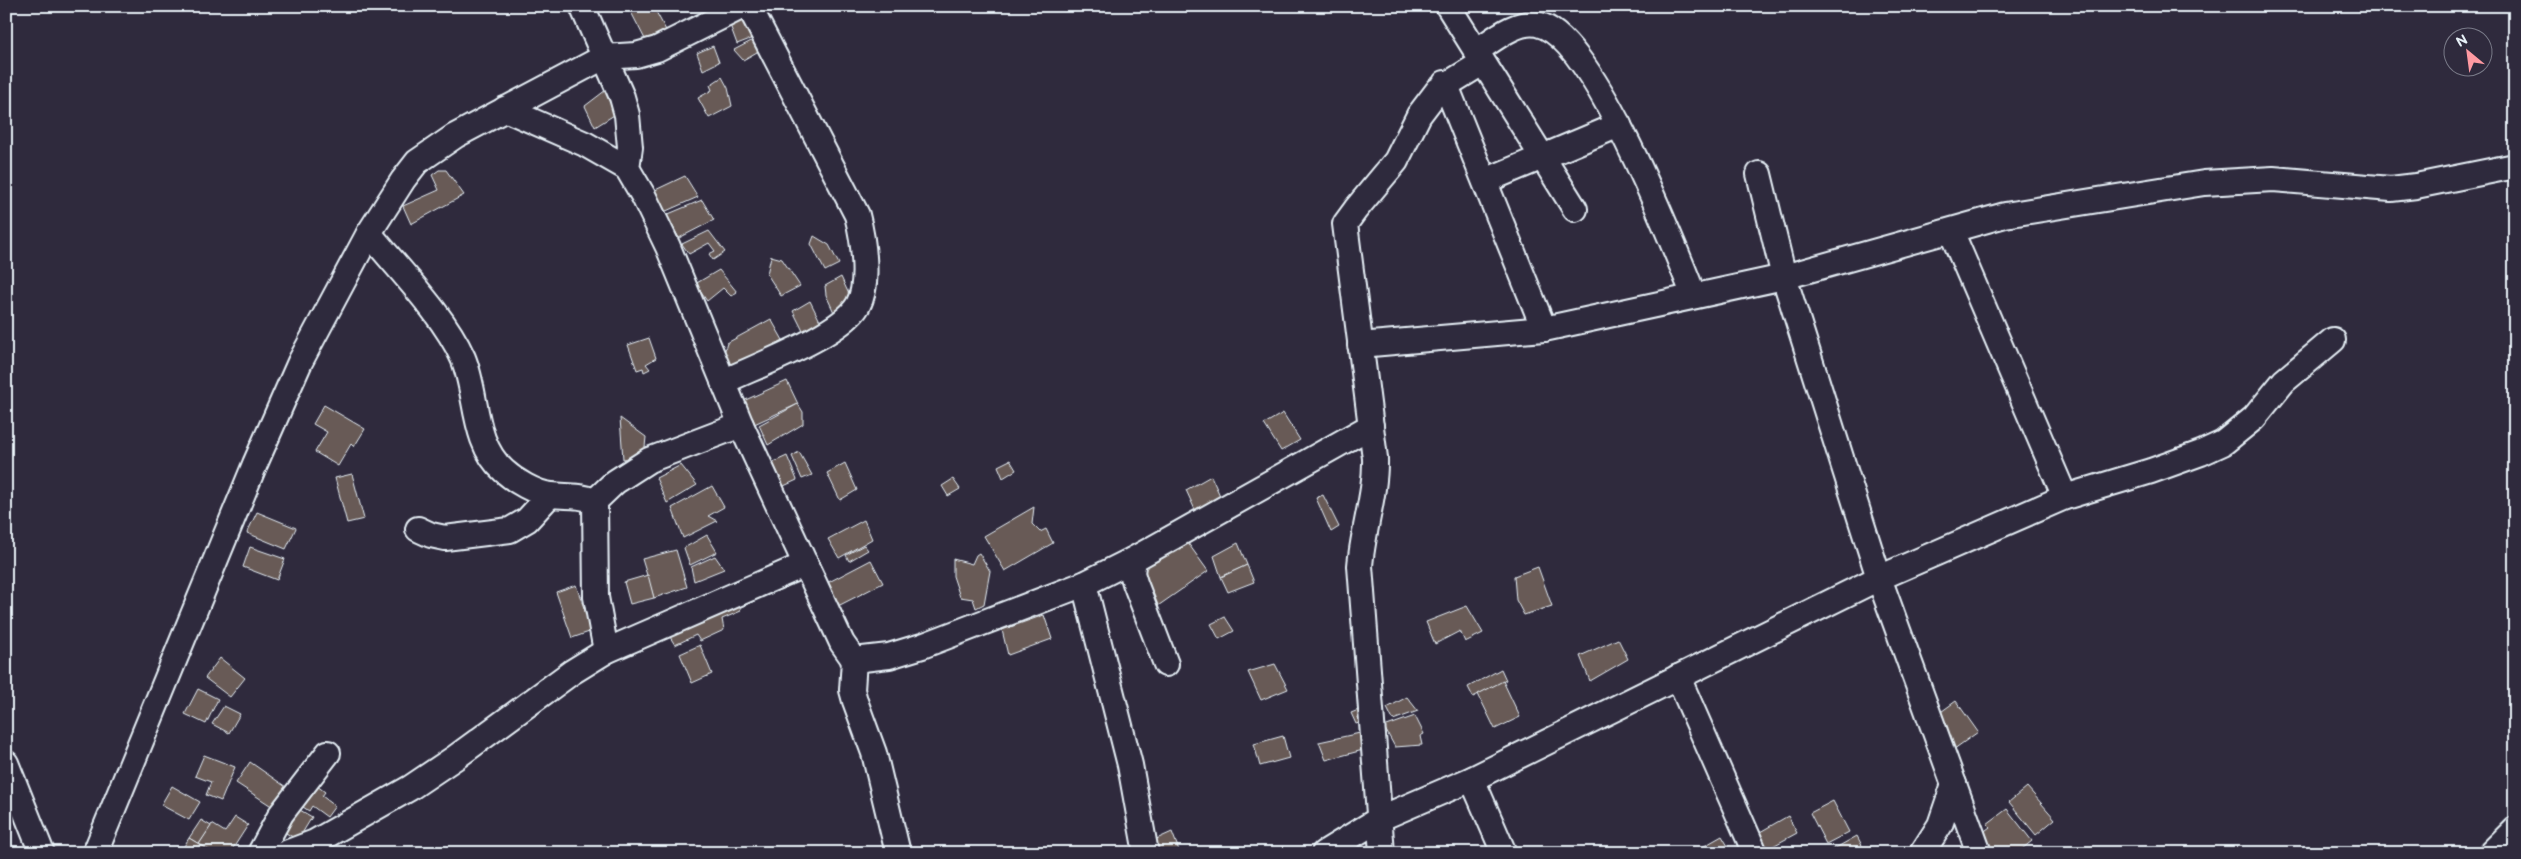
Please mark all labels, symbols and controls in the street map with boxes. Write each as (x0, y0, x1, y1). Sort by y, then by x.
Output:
north arrow (2444, 28, 2494, 78)
text: N (2453, 31, 2471, 51)

